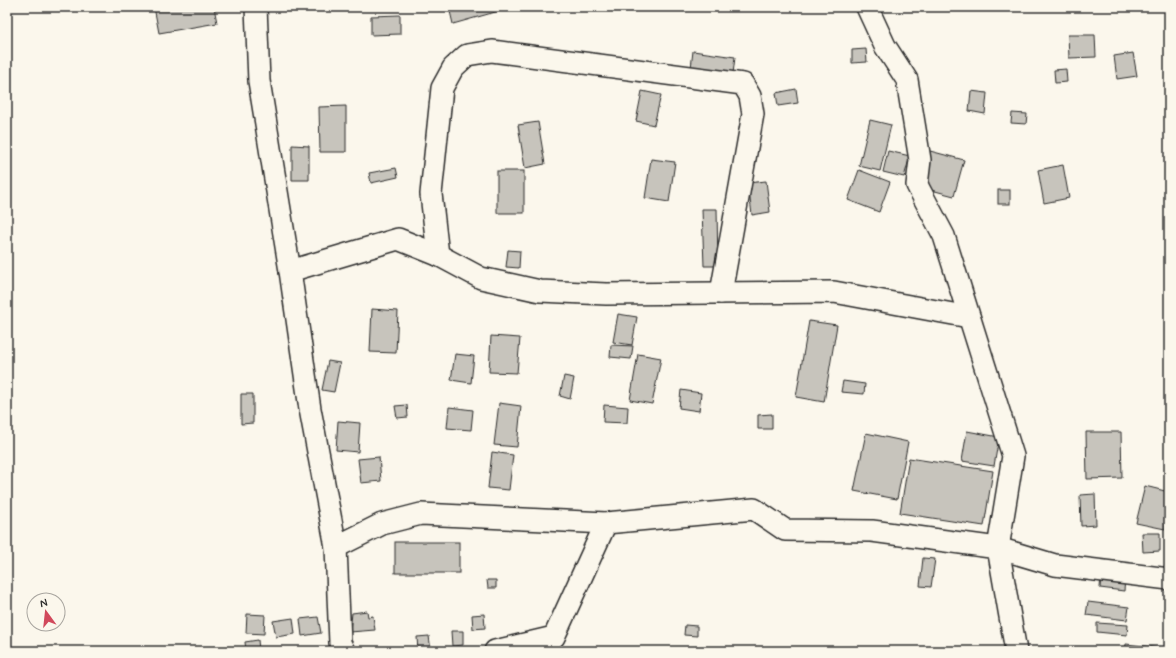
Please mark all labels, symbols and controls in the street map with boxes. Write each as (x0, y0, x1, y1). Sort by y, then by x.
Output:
north arrow (26, 592, 66, 632)
text: N (38, 596, 49, 611)

